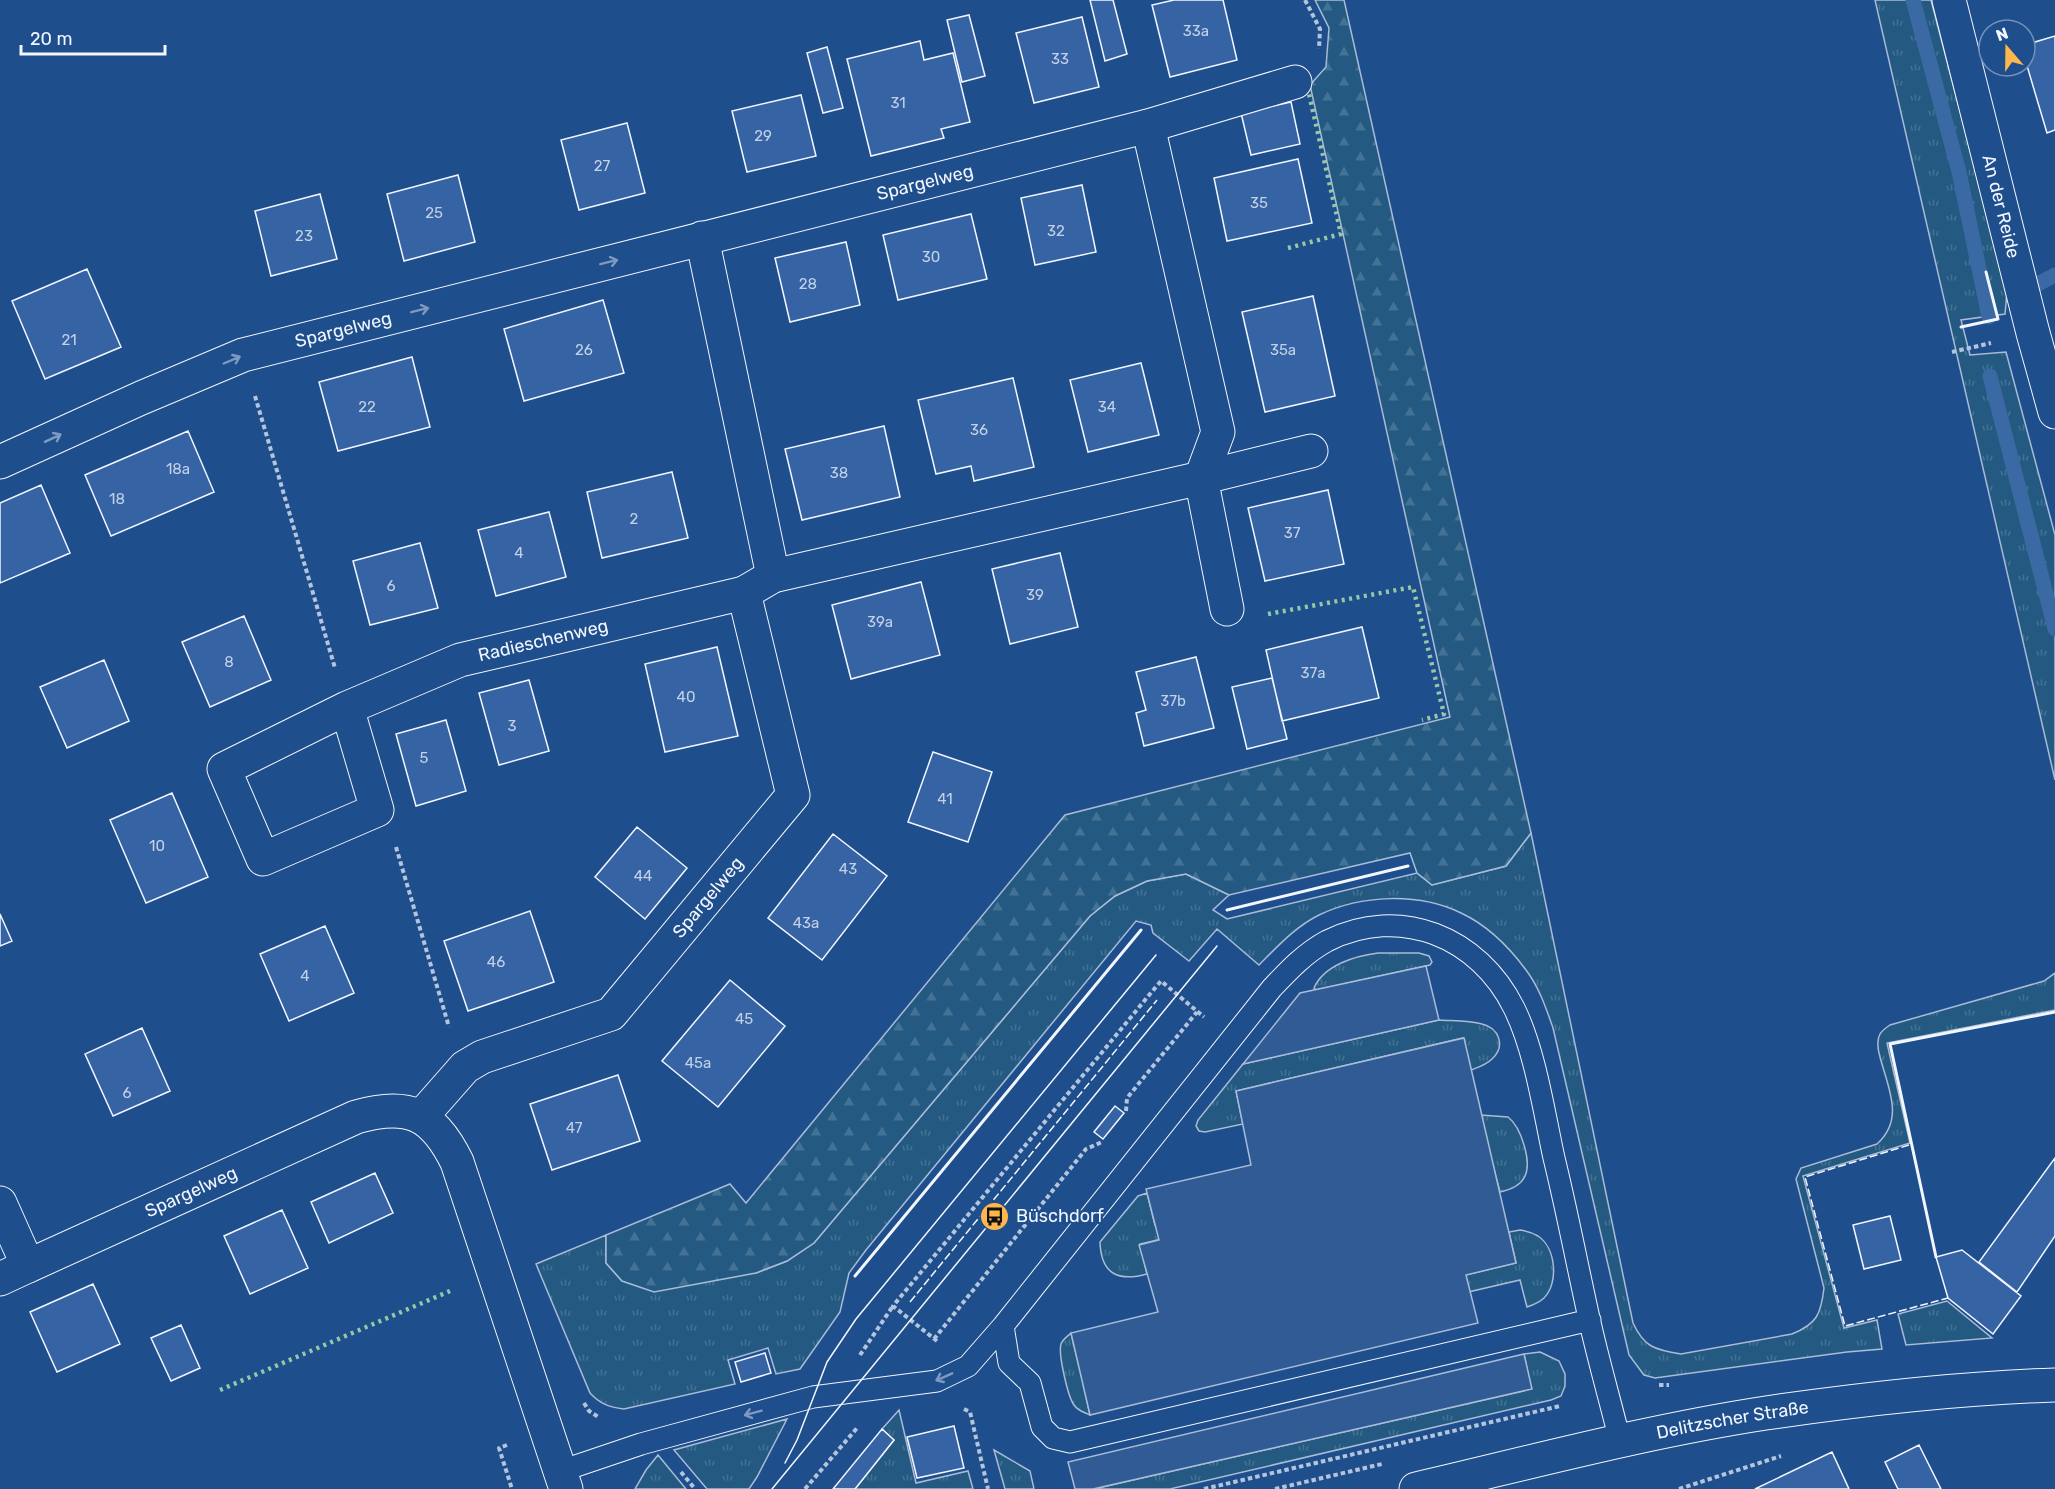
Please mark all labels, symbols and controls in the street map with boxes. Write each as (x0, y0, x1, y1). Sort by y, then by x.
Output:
scale bar (21, 18, 165, 56)
north arrow (1977, 18, 2037, 78)
house number: 33a (1183, 22, 1209, 40)
text: N (1993, 23, 2011, 45)
text: 20 m (30, 28, 72, 50)
house number: 33 (1051, 50, 1069, 68)
house number: 31 (890, 94, 906, 112)
house number: 29 (754, 127, 772, 145)
street label: An der Reide (1977, 152, 2025, 261)
house number: 27 (594, 157, 611, 175)
street label: Spargelweg (874, 160, 976, 205)
house number: 35 (1250, 194, 1268, 212)
house number: 25 (425, 204, 443, 222)
house number: 32 (1047, 222, 1065, 240)
house number: 23 (295, 227, 313, 245)
house number: 30 (922, 248, 940, 266)
one-way arrow (599, 255, 618, 267)
house number: 28 (799, 275, 817, 293)
one-way arrow (410, 303, 429, 315)
street label: Spargelweg (293, 307, 394, 352)
house number: 21 (61, 331, 77, 349)
house number: 26 (575, 341, 593, 359)
house number: 35a (1270, 341, 1296, 359)
one-way arrow (222, 354, 240, 365)
house number: 22 (358, 398, 376, 416)
house number: 34 (1098, 398, 1116, 416)
house number: 36 (970, 421, 988, 439)
one-way arrow (44, 432, 62, 443)
house number: 18a (166, 460, 190, 478)
house number: 38 (830, 464, 848, 482)
house number: 18 (109, 490, 125, 508)
house number: 2 (630, 510, 639, 528)
house number: 37 (1284, 524, 1301, 542)
house number: 4 (514, 544, 524, 562)
house number: 6 (386, 577, 396, 595)
house number: 39 (1026, 586, 1044, 604)
house number: 39a (867, 613, 893, 631)
street label: Radieschenweg (476, 614, 610, 666)
house number: 8 (224, 653, 234, 671)
house number: 37a (1301, 664, 1326, 682)
house number: 40 (677, 688, 695, 706)
house number: 37b (1160, 692, 1186, 710)
house number: 3 (507, 717, 517, 735)
house number: 5 (420, 749, 429, 767)
house number: 41 (937, 790, 953, 808)
house number: 10 (149, 837, 165, 855)
street label: Spargelweg (668, 852, 748, 942)
house number: 43 (839, 860, 857, 878)
house number: 44 (634, 867, 652, 885)
house number: 43a (793, 914, 819, 932)
house number: 46 (487, 953, 505, 971)
house number: 4 (300, 967, 310, 985)
house number: 45 (735, 1010, 753, 1028)
house number: 45a (685, 1054, 711, 1072)
house number: 6 (122, 1084, 132, 1102)
house number: 47 (566, 1119, 583, 1137)
street label: Spargelweg (142, 1161, 241, 1222)
bus stop icon: Büschdorf (979, 1200, 1011, 1232)
place label: Büschdorf (1016, 1205, 1104, 1227)
one-way arrow (935, 1372, 954, 1383)
street label: Delitzscher Straße (1654, 1396, 1810, 1444)
one-way arrow (744, 1408, 763, 1420)

